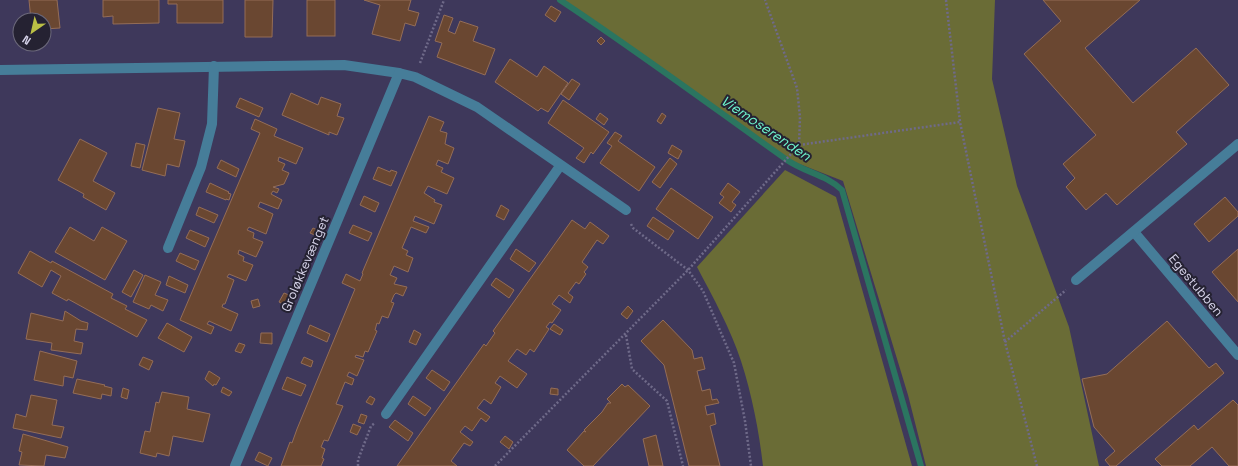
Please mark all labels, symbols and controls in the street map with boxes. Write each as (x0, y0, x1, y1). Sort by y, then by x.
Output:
north arrow (12, 12, 52, 52)
text: N (19, 32, 33, 48)
water label: Viemoserenden (718, 91, 815, 165)
street label: Groløkkevænget (277, 214, 333, 314)
street label: Egestubben (1165, 250, 1227, 320)

